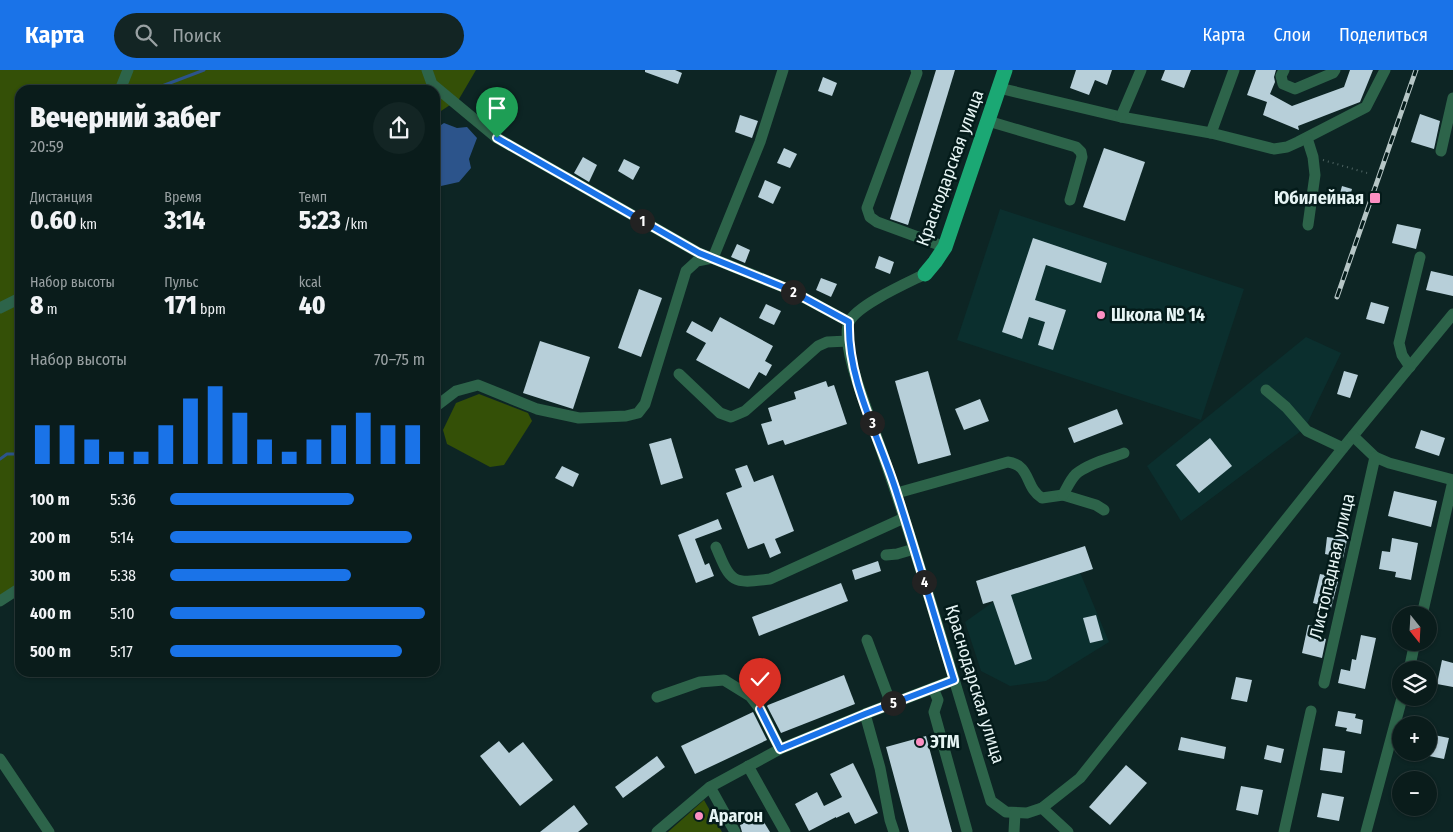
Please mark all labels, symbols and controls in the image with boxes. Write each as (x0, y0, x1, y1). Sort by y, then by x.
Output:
search box (114, 13, 464, 58)
text: Карта (25, 21, 84, 49)
icon: search (132, 21, 160, 49)
text: Поиск (172, 24, 221, 47)
text: Карта (1202, 24, 1245, 46)
text: Слои (1273, 24, 1311, 46)
text: Поделиться (1339, 24, 1428, 46)
pin (476, 87, 518, 138)
street label: Краснодарская улица (911, 87, 989, 249)
icon: arrive (483, 94, 511, 122)
text: Вечерний забег (30, 101, 220, 134)
button: share (373, 102, 425, 154)
text: 20:59 (30, 137, 64, 156)
place label: Юбилейная (1274, 187, 1364, 209)
text: Дистанция (30, 189, 93, 206)
text: Время (164, 189, 202, 206)
text: Темп (299, 189, 327, 206)
marker: Юбилейная (1368, 191, 1382, 205)
text: 0.60 (30, 206, 77, 236)
text: 3:14 (164, 206, 205, 236)
text: 5:23 (299, 206, 341, 236)
pin: 1 (630, 208, 654, 234)
text: 1 (640, 213, 645, 230)
text: km (77, 216, 97, 233)
text: /km (341, 216, 368, 233)
text: Набор высоты (30, 274, 115, 291)
text: Пульс (164, 274, 199, 291)
text: kcal (299, 274, 321, 291)
pin: 2 (780, 280, 806, 304)
text: 2 (790, 284, 797, 301)
text: 8 (30, 291, 43, 321)
text: 171 (164, 291, 197, 321)
text: 40 (299, 291, 326, 321)
text: m (43, 301, 58, 318)
text: bpm (197, 301, 226, 318)
place label: Школа № 14 (1111, 304, 1205, 326)
marker: Школа № 14 (1095, 309, 1107, 321)
text: Набор высоты (30, 350, 127, 369)
text: 70–75 m (374, 350, 425, 369)
pin: 3 (860, 410, 884, 436)
text: 3 (869, 415, 876, 432)
text: 100 m (30, 490, 70, 509)
text: 5:36 (110, 490, 136, 509)
street label: Листопадная улица (1305, 491, 1359, 641)
text: 200 m (30, 528, 70, 547)
text: 5:14 (110, 528, 134, 547)
text: 300 m (30, 566, 71, 585)
text: 5:38 (110, 566, 136, 585)
pin: 4 (912, 570, 936, 594)
text: 4 (921, 574, 928, 591)
street label: Краснодарская улица (940, 602, 1010, 766)
text: 400 m (30, 604, 71, 623)
text: 5:10 (110, 604, 135, 623)
north arrow (1392, 606, 1438, 651)
map controls (1392, 606, 1437, 816)
text: 500 m (30, 642, 71, 661)
text: 5:17 (110, 642, 133, 661)
pin (739, 658, 781, 709)
button: layers (1392, 661, 1437, 706)
icon: check (746, 665, 774, 693)
pin: 5 (880, 690, 906, 716)
text: 5 (890, 695, 897, 712)
button: + (1392, 716, 1437, 761)
place label: ЭТМ (930, 731, 960, 753)
marker: ЭТМ (914, 736, 926, 748)
button: − (1392, 771, 1437, 816)
place label: Арагон (708, 805, 763, 827)
marker: Арагон (693, 810, 705, 822)

